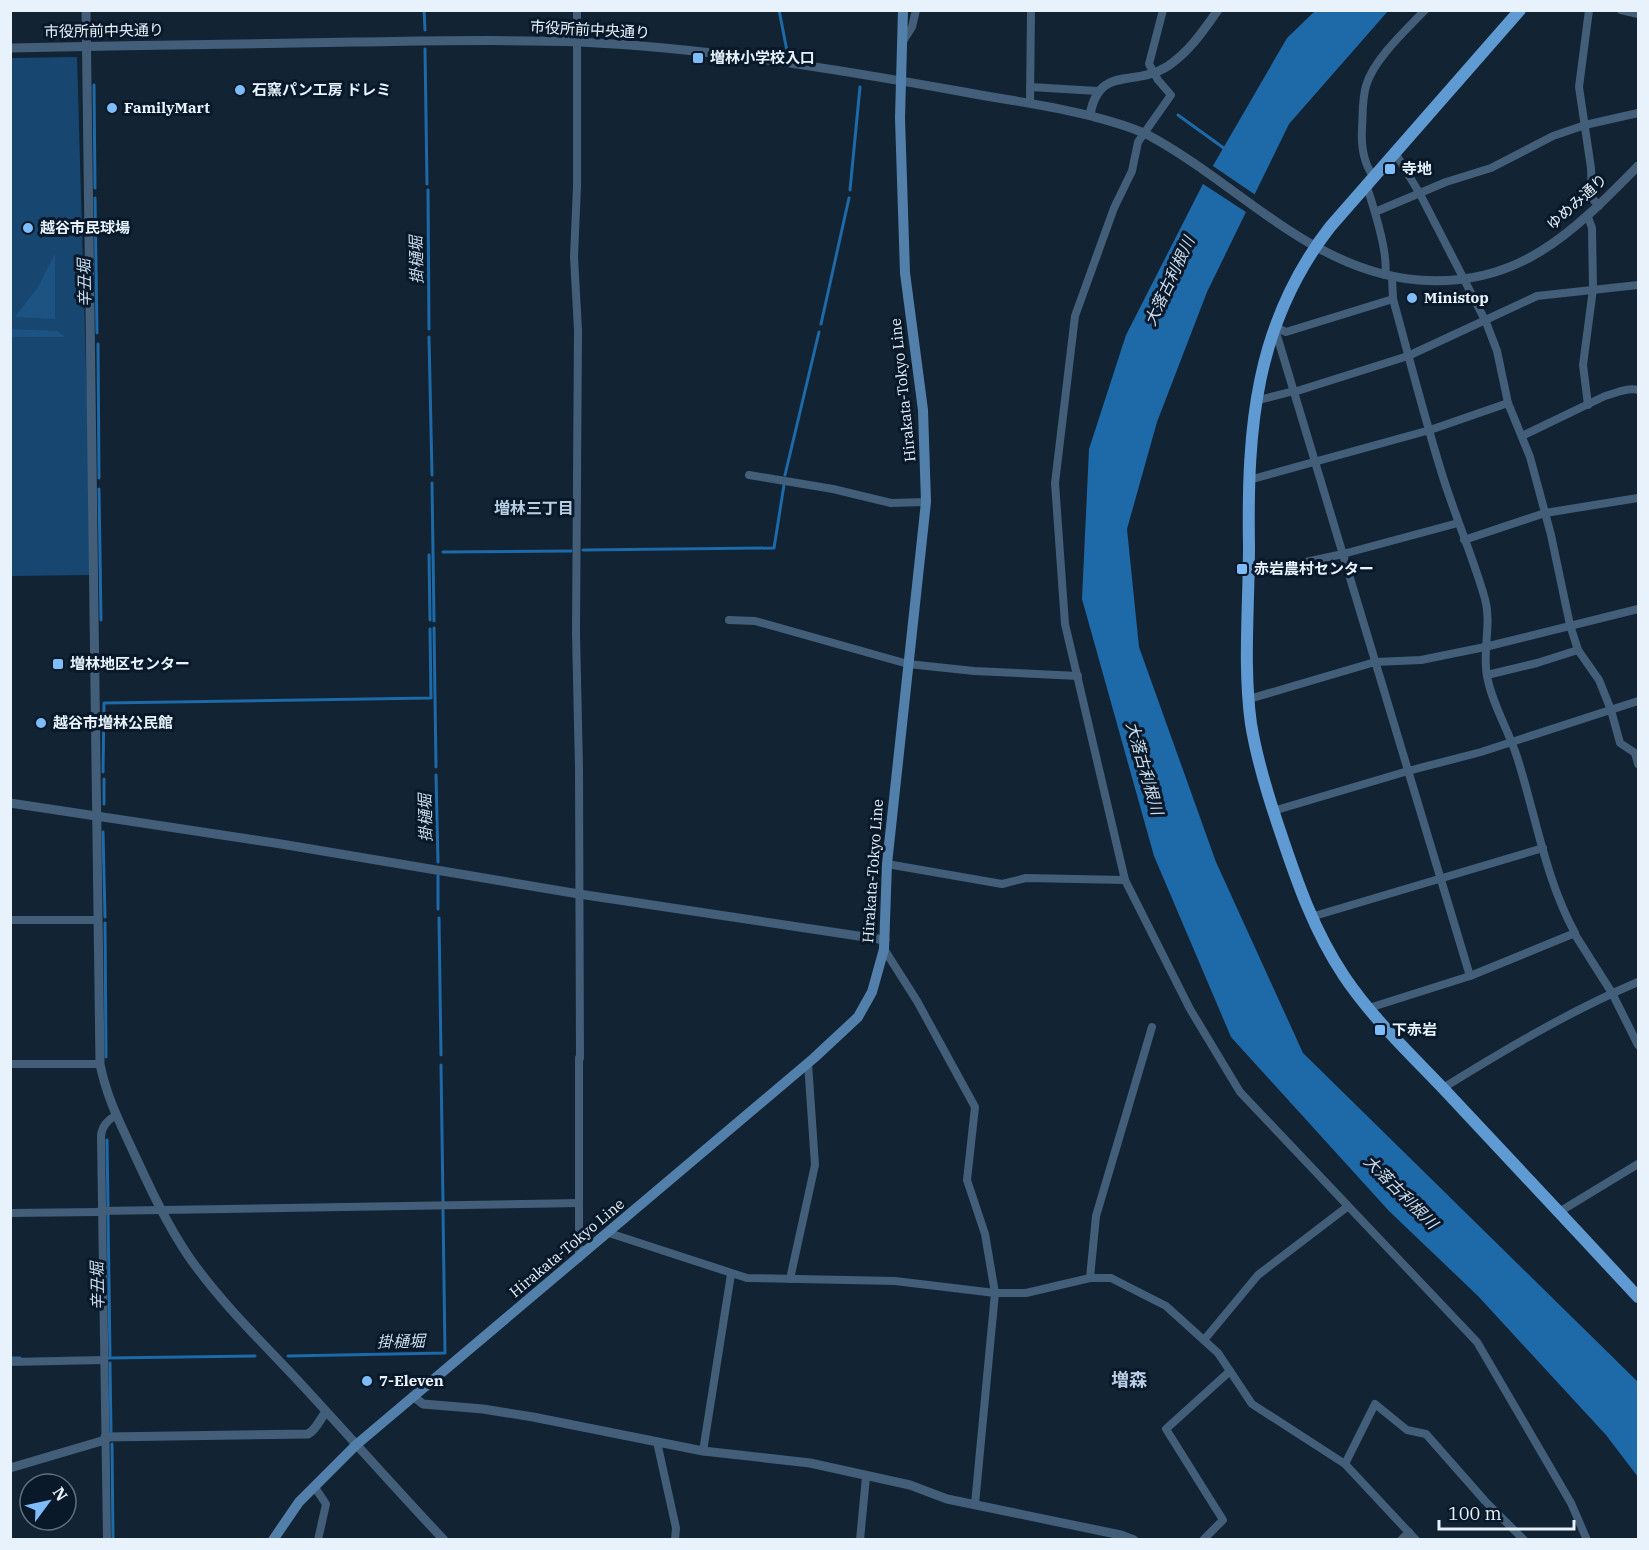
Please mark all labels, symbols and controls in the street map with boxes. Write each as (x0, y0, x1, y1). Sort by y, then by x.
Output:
street label: 市役所前中央通り (530, 17, 650, 42)
street label: 市役所前中央通り (44, 20, 164, 41)
place label: 増林小学校入口 (710, 48, 815, 67)
marker: 増林小学校入口 (691, 51, 705, 65)
place label: 石窯パン工房 ドレミ (252, 80, 391, 99)
marker: 石窯パン工房 ドレミ (233, 83, 247, 97)
place label: FamilyMart (124, 98, 210, 117)
marker: FamilyMart (105, 101, 119, 115)
place label: 寺地 (1402, 159, 1432, 178)
marker: 寺地 (1383, 162, 1397, 176)
street label: ゆめみ通り (1542, 169, 1611, 234)
place label: 越谷市民球場 (40, 218, 130, 237)
marker: 越谷市民球場 (21, 221, 35, 235)
water label: 大落古利根川 (1140, 231, 1199, 329)
water label: 掛樋堀 (406, 233, 426, 284)
water label: 辛丑堀 (74, 256, 94, 307)
place label: Ministop (1424, 288, 1489, 307)
marker: Ministop (1405, 291, 1419, 305)
street label: Hirakata-Tokyo Line (886, 317, 919, 463)
district label: 増林三丁目 (494, 498, 574, 518)
place label: 赤岩農村センター (1254, 559, 1374, 578)
marker: 赤岩農村センター (1235, 562, 1249, 576)
place label: 増林地区センター (70, 654, 190, 673)
marker: 増林地区センター (51, 657, 65, 671)
place label: 越谷市増林公民館 (53, 713, 173, 732)
marker: 越谷市増林公民館 (34, 716, 48, 730)
water label: 大落古利根川 (1122, 719, 1168, 819)
water label: 掛樋堀 (415, 791, 435, 842)
street label: Hirakata-Tokyo Line (858, 798, 887, 944)
place label: 下赤岩 (1392, 1020, 1437, 1039)
marker: 下赤岩 (1373, 1023, 1387, 1037)
water label: 大落古利根川 (1360, 1151, 1443, 1234)
street label: Hirakata-Tokyo Line (505, 1194, 628, 1301)
water label: 辛丑堀 (87, 1259, 107, 1310)
water label: 掛樋堀 (377, 1331, 428, 1351)
district label: 増森 (1111, 1368, 1147, 1391)
place label: 7-Eleven (379, 1371, 444, 1390)
marker: 7-Eleven (360, 1374, 374, 1388)
north arrow (18, 1472, 78, 1532)
text: N (49, 1483, 72, 1505)
scale bar (1439, 1493, 1574, 1531)
text: 100 m (1448, 1502, 1502, 1525)

